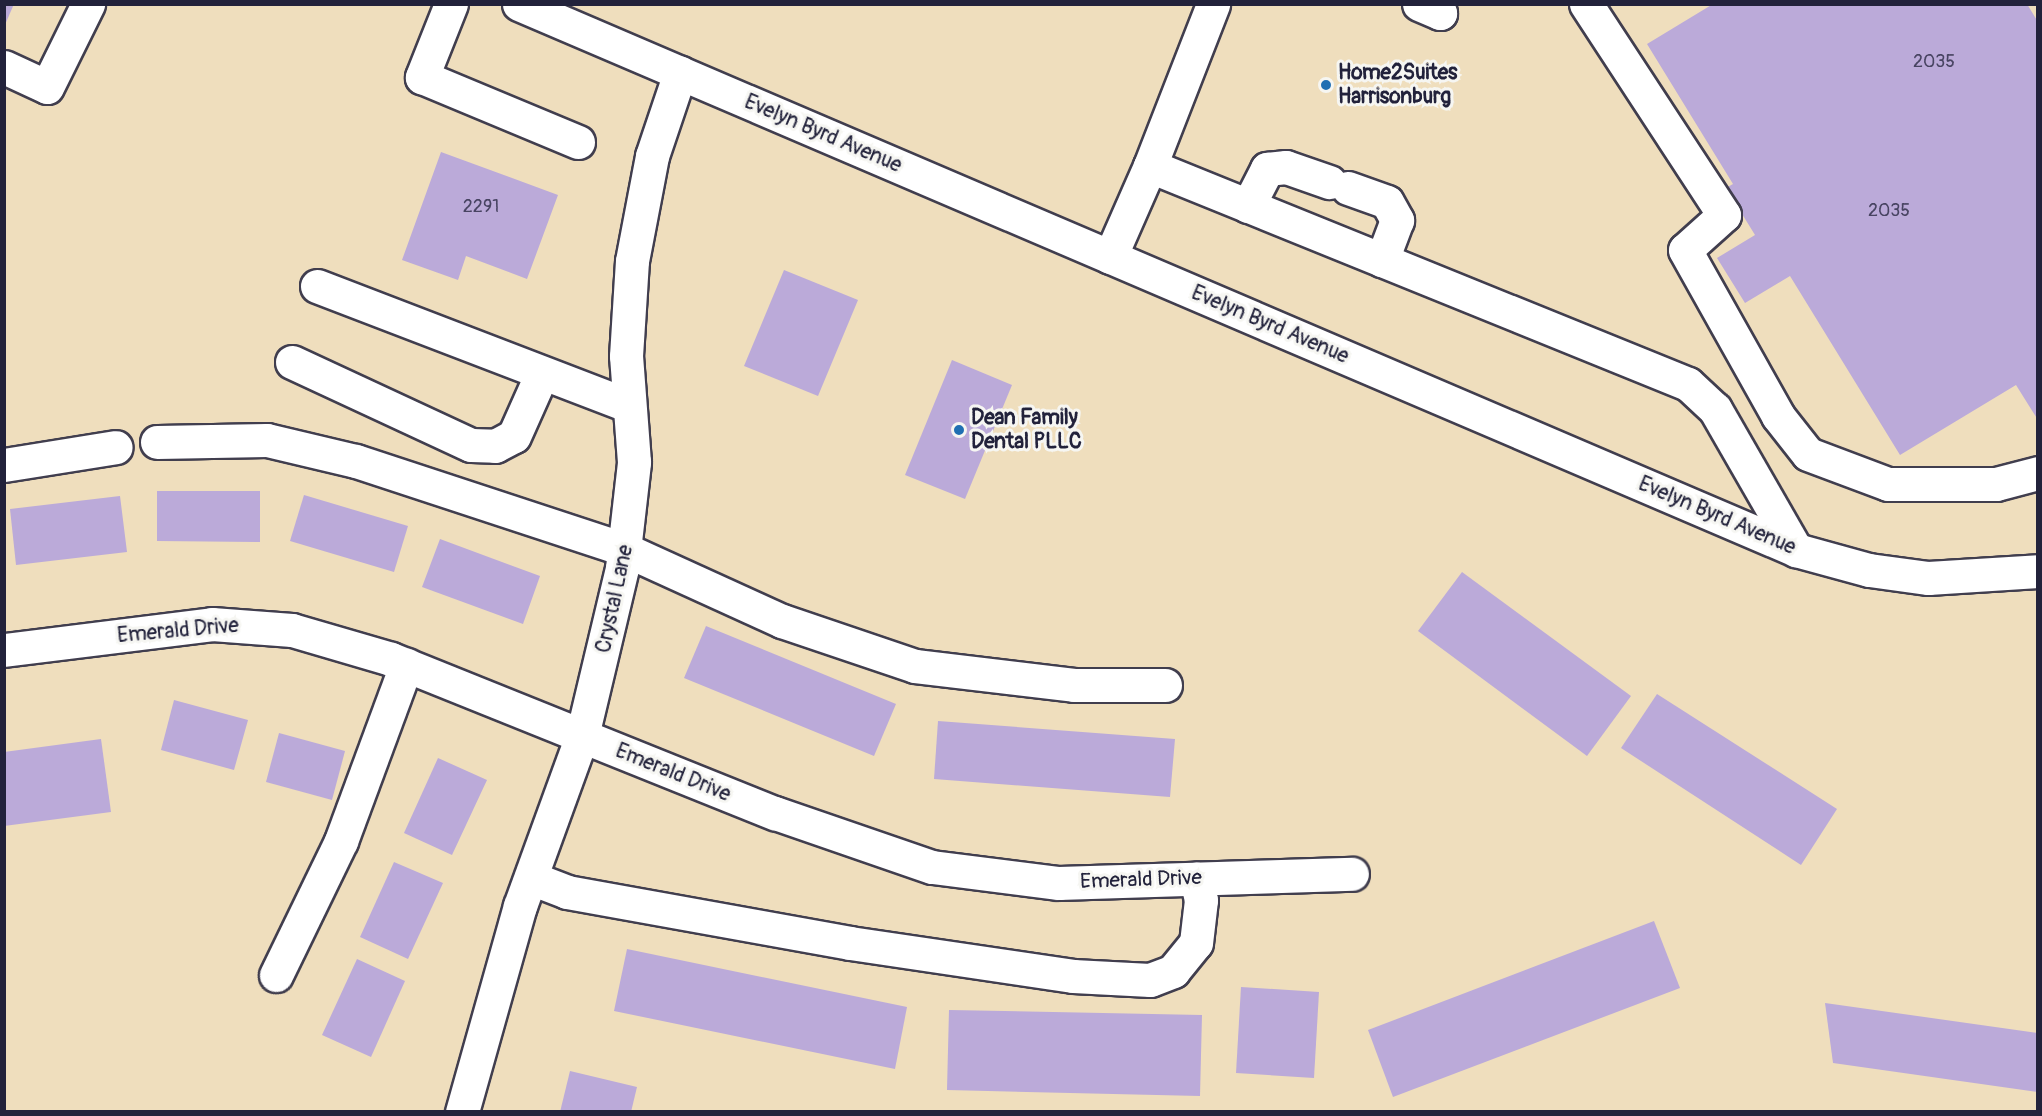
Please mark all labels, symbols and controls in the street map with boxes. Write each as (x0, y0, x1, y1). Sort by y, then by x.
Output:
house number: 2035 (1913, 51, 1955, 73)
place label: Home2Suites Harrisonburg (1338, 60, 1457, 110)
marker: Home2Suites Harrisonburg (1319, 78, 1333, 92)
street label: Evelyn Byrd Avenue (741, 89, 905, 179)
house number: 2291 (463, 196, 499, 218)
house number: 2035 (1868, 200, 1910, 222)
street label: Evelyn Byrd Avenue (1188, 280, 1352, 370)
place label: Dean Family Dental PLLC (971, 405, 1082, 455)
marker: Dean Family Dental PLLC (952, 423, 966, 437)
street label: Evelyn Byrd Avenue (1635, 471, 1799, 561)
street label: Crystal Lane (591, 543, 639, 655)
street label: Emerald Drive (116, 613, 240, 649)
street label: Emerald Drive (612, 738, 734, 808)
street label: Emerald Drive (1080, 865, 1202, 895)

